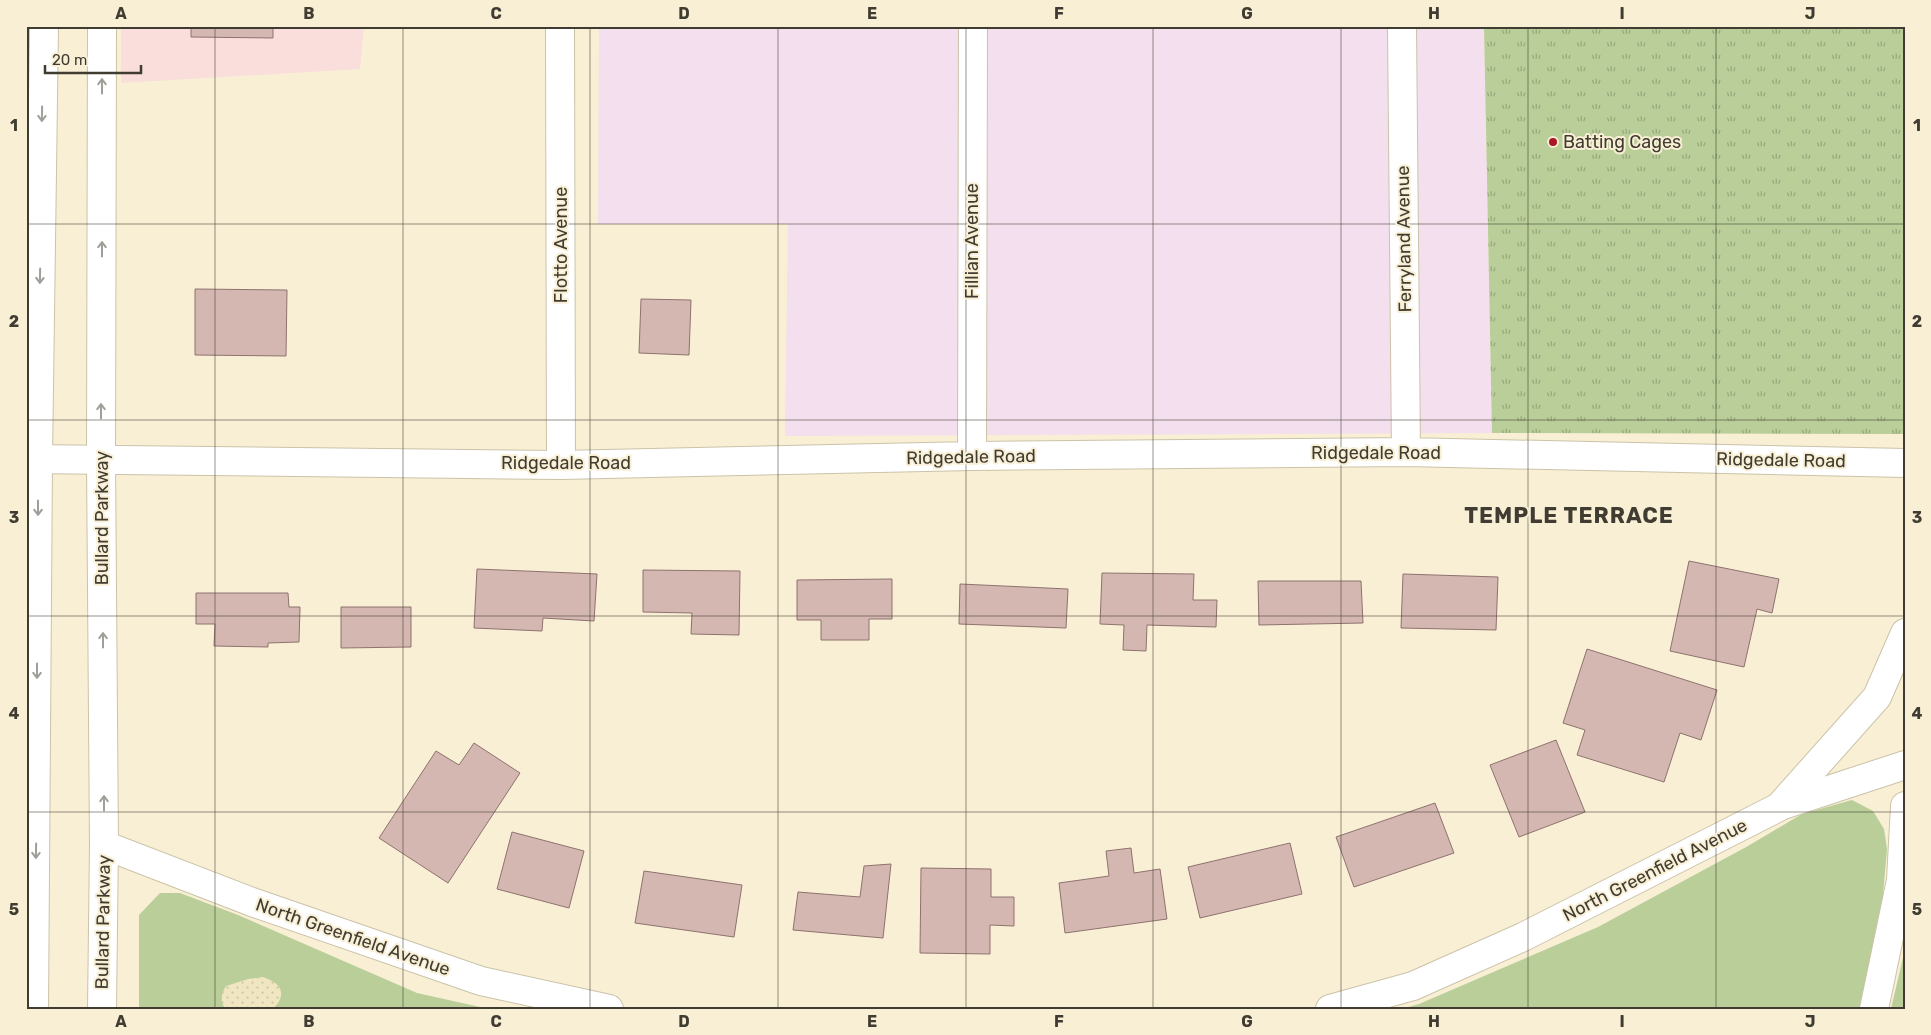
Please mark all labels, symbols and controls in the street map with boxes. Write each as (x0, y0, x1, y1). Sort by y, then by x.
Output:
text: A (115, 4, 127, 23)
text: B (303, 4, 315, 23)
text: C (490, 4, 502, 23)
text: D (678, 4, 690, 23)
text: E (867, 4, 877, 23)
text: F (1054, 4, 1064, 23)
text: G (1241, 4, 1253, 23)
text: H (1428, 4, 1440, 23)
text: I (1619, 4, 1625, 23)
text: J (1805, 4, 1815, 23)
scale bar (45, 42, 141, 74)
text: 20 m (52, 51, 87, 69)
one-way arrow (97, 78, 107, 94)
one-way arrow (37, 105, 47, 121)
text: 1 (10, 116, 18, 135)
text: 1 (1913, 116, 1921, 135)
place label: Batting Cages (1563, 131, 1681, 153)
marker: Batting Cages (1547, 136, 1559, 148)
street label: Ferryland Avenue (1392, 165, 1416, 313)
street label: Fillian Avenue (961, 183, 983, 299)
street label: Flotto Avenue (550, 187, 572, 303)
one-way arrow (97, 241, 107, 257)
one-way arrow (35, 268, 45, 284)
text: 2 (9, 312, 19, 331)
text: 2 (1912, 312, 1922, 331)
one-way arrow (96, 403, 106, 420)
street label: Ridgedale Road (1311, 442, 1441, 464)
street label: Ridgedale Road (906, 445, 1036, 469)
street label: Ridgedale Road (1716, 448, 1846, 472)
street label: Bullard Parkway (91, 451, 113, 585)
street label: Ridgedale Road (501, 452, 631, 474)
one-way arrow (33, 500, 43, 516)
district label: TEMPLE TERRACE (1464, 502, 1674, 529)
text: 3 (9, 508, 19, 527)
text: 3 (1912, 508, 1922, 527)
one-way arrow (98, 632, 108, 648)
one-way arrow (32, 662, 42, 678)
text: 4 (9, 704, 20, 723)
text: 4 (1912, 704, 1923, 723)
one-way arrow (99, 795, 109, 811)
street label: North Greenfield Avenue (1559, 814, 1751, 926)
one-way arrow (31, 842, 41, 858)
street label: Bullard Parkway (91, 854, 115, 989)
street label: North Greenfield Avenue (253, 893, 453, 981)
text: 5 (9, 900, 19, 919)
text: 5 (1912, 900, 1922, 919)
text: A (115, 1012, 127, 1031)
text: B (303, 1012, 315, 1031)
text: C (490, 1012, 502, 1031)
text: D (678, 1012, 690, 1031)
text: E (867, 1012, 877, 1031)
text: F (1054, 1012, 1064, 1031)
text: G (1241, 1012, 1253, 1031)
text: H (1428, 1012, 1440, 1031)
text: I (1619, 1012, 1625, 1031)
text: J (1805, 1012, 1815, 1031)

